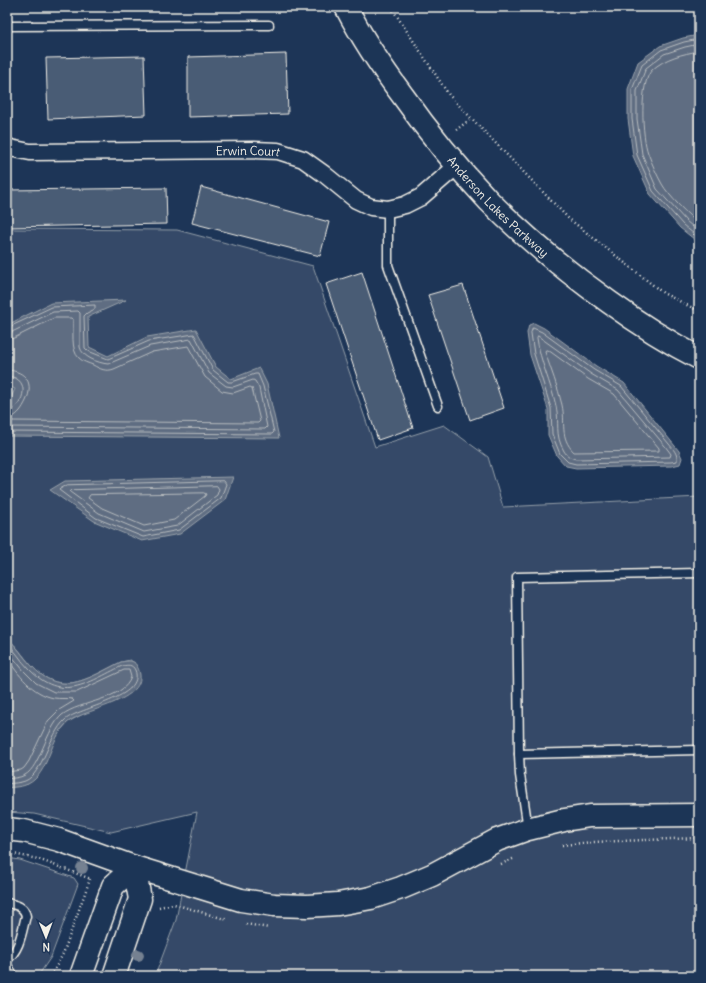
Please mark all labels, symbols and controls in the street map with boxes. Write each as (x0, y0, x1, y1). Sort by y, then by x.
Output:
street label: Erwin Court (216, 142, 282, 159)
street label: Anderson Lakes Parkway (445, 153, 552, 260)
north arrow (26, 917, 66, 957)
text: N (42, 940, 50, 954)

